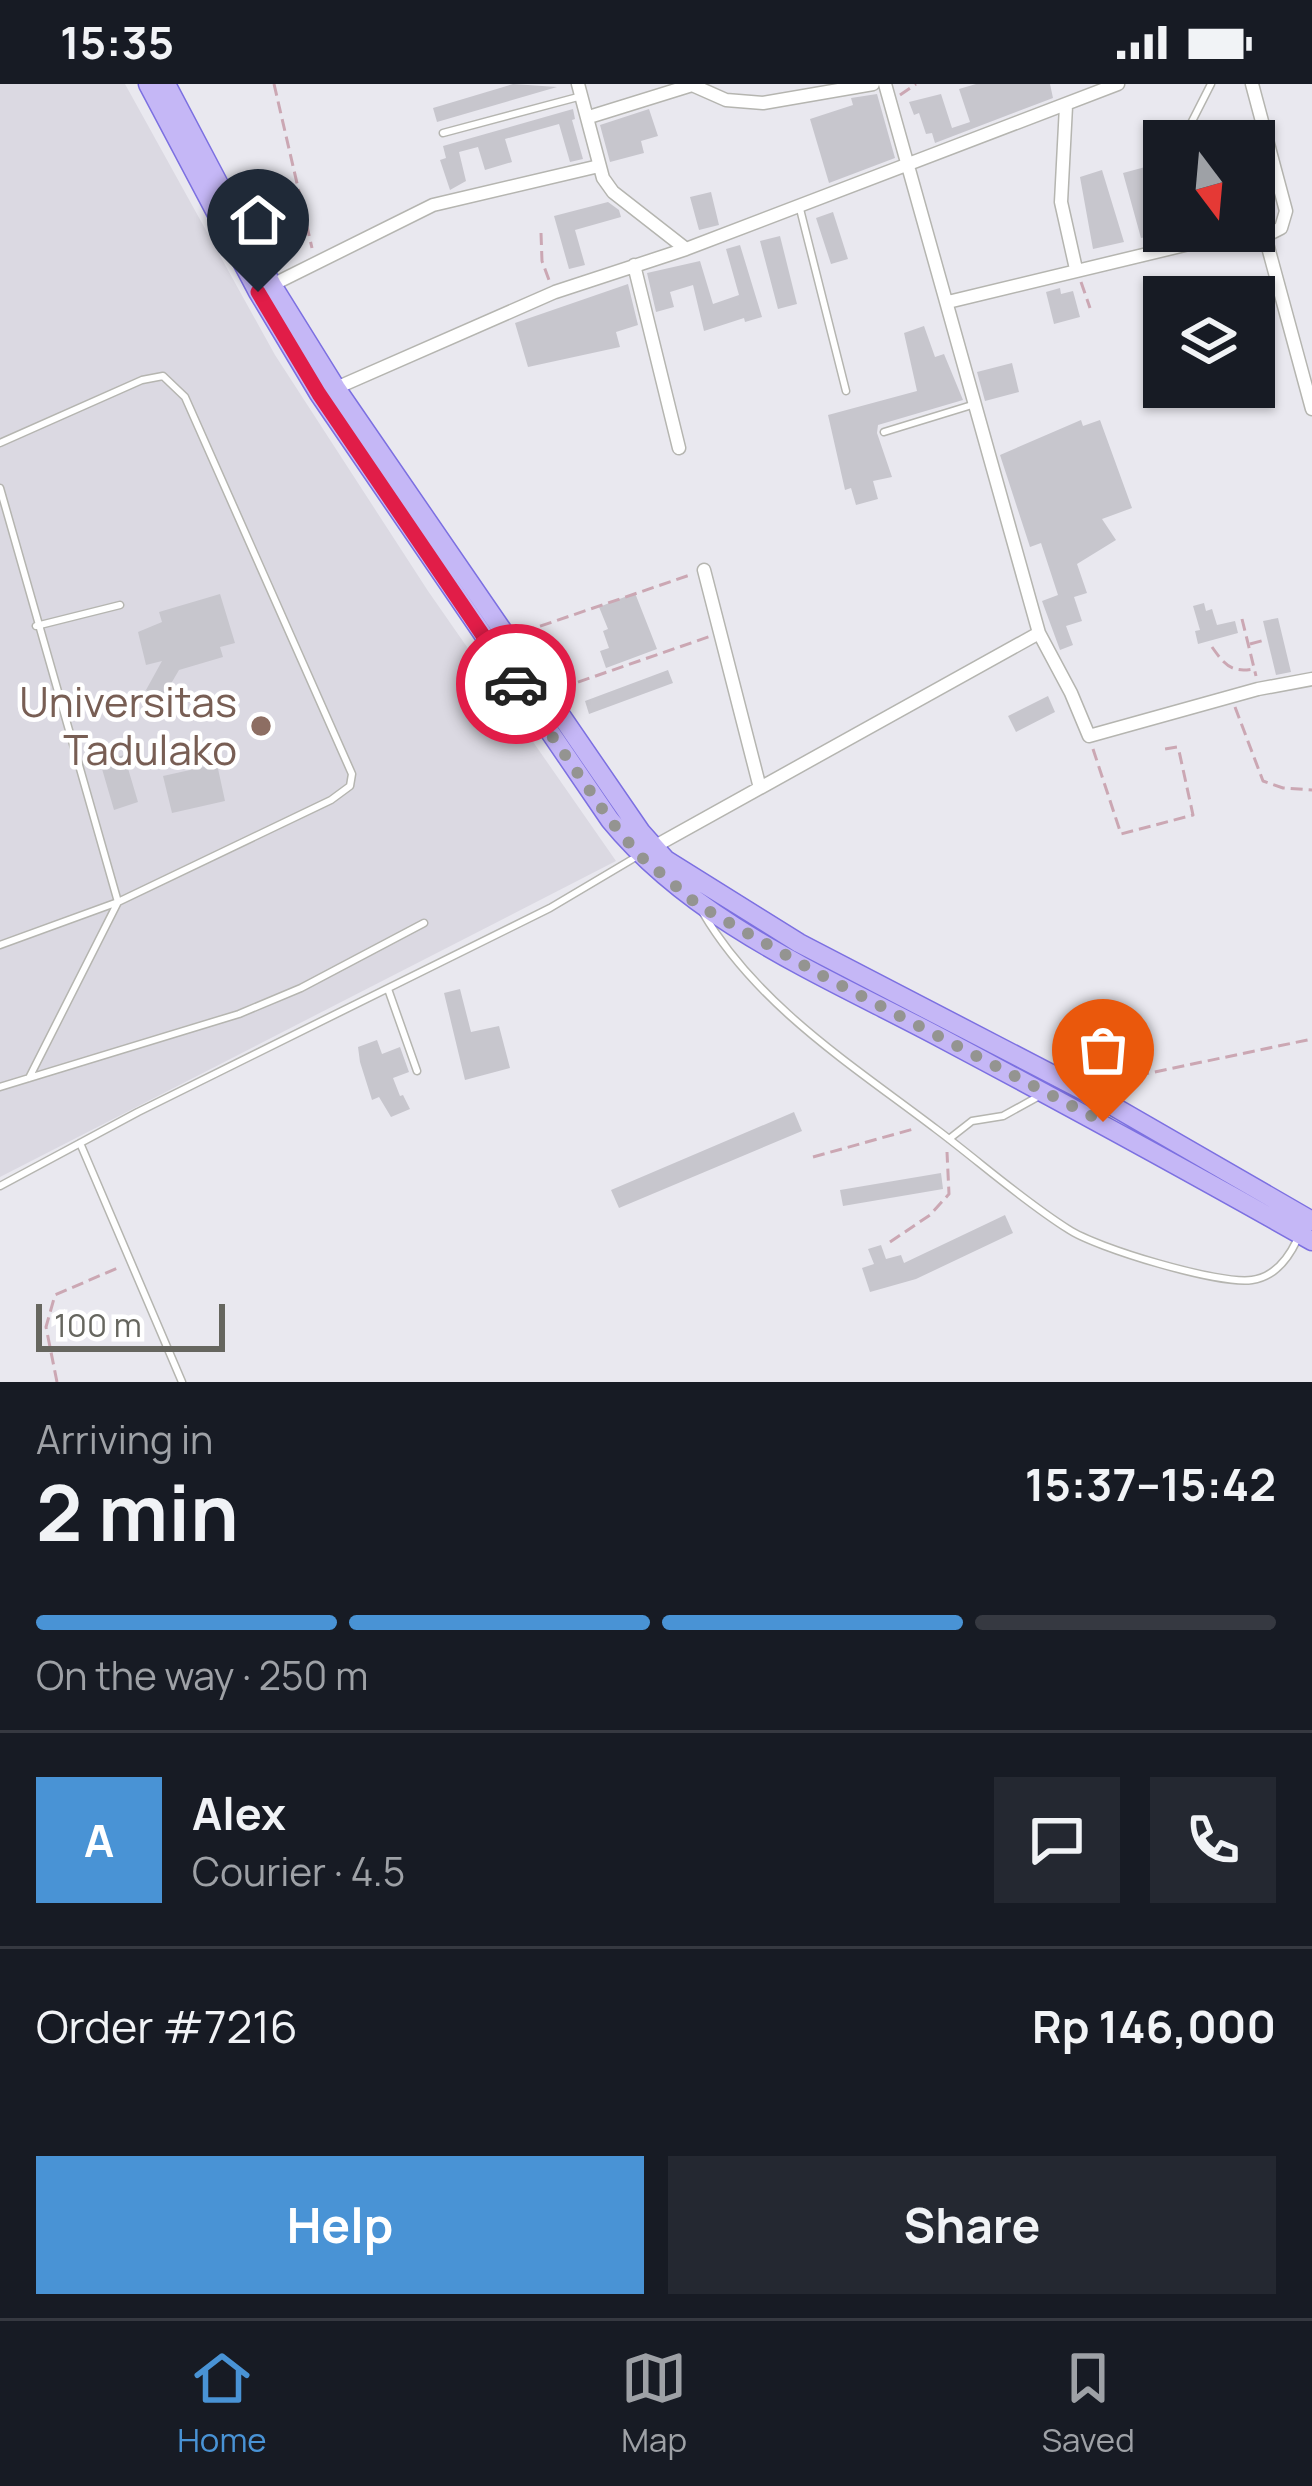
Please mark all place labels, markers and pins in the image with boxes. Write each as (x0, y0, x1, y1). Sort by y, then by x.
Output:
pin (207, 169, 309, 292)
place label: Universitas Tadulako (19, 672, 237, 778)
marker: Universitas Tadulako (248, 713, 274, 739)
pin (1052, 999, 1154, 1122)

